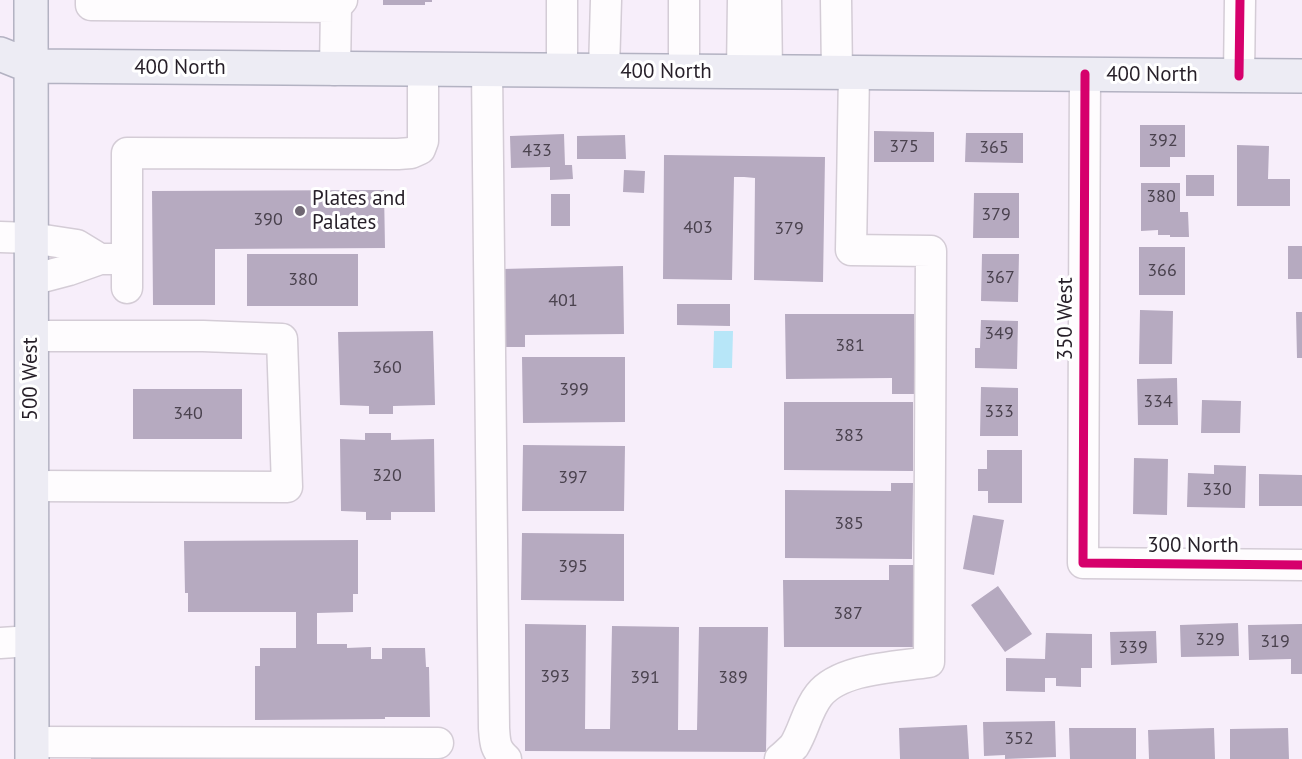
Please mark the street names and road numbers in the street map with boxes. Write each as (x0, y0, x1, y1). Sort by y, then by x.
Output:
street label: 400 North (134, 55, 226, 81)
street label: 400 North (620, 59, 712, 85)
street label: 400 North (1106, 62, 1198, 88)
street label: 350 West (1053, 277, 1079, 361)
street label: 500 West (18, 337, 44, 421)
street label: 300 North (1147, 533, 1239, 559)

